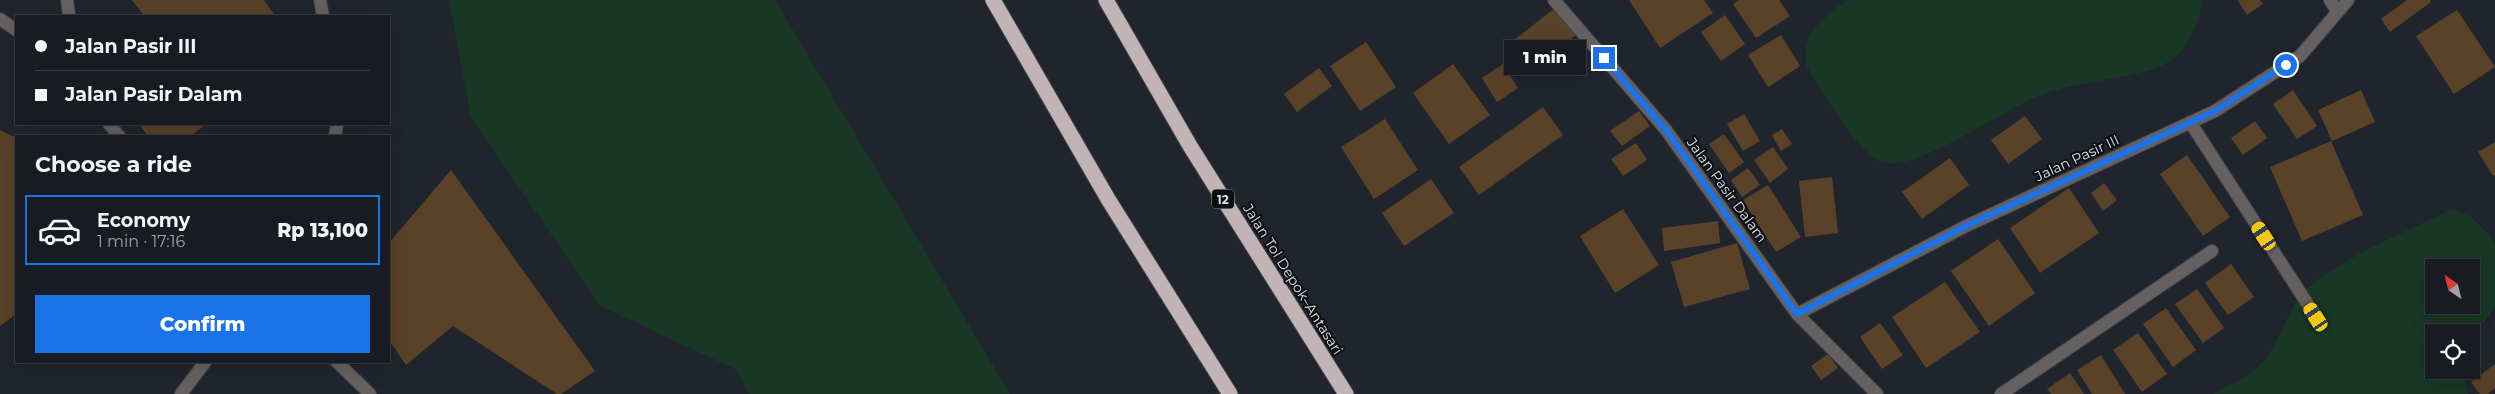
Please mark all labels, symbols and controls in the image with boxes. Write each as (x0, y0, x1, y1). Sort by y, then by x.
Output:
text: Jalan Pasir III (65, 35, 196, 58)
callout: 1 min (1504, 40, 1586, 76)
route end (1593, 47, 1615, 69)
text: 1 min (1523, 48, 1567, 67)
route start (2275, 54, 2297, 76)
text: Jalan Pasir Dalam (65, 83, 242, 106)
street label: Jalan Pasir III (2031, 131, 2122, 186)
street label: Jalan Pasir Dalam (1682, 133, 1771, 246)
text: Choose a ride (35, 151, 192, 178)
road number: 12 (1212, 190, 1234, 208)
street label: Jalan Tol Depok–Antasari (1239, 199, 1347, 358)
icon: car (37, 208, 82, 253)
text: Economy (97, 209, 190, 232)
text: Rp 13,100 (277, 219, 368, 242)
car (2249, 219, 2278, 253)
text: 1 min · 17:16 (97, 232, 185, 251)
north arrow (2425, 259, 2480, 314)
map controls (2425, 259, 2480, 379)
button: Confirm (35, 295, 370, 353)
car (2301, 300, 2330, 334)
button: locate (2425, 324, 2480, 379)

